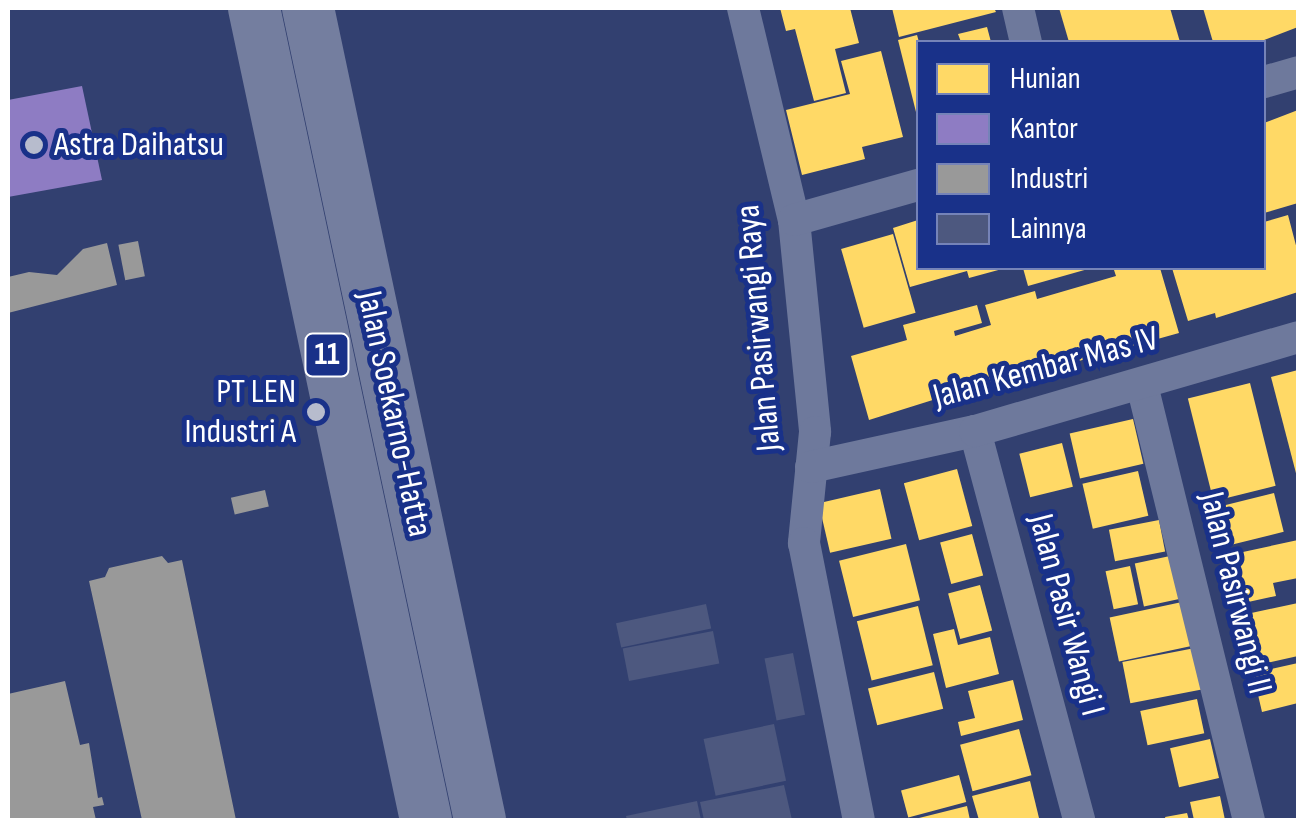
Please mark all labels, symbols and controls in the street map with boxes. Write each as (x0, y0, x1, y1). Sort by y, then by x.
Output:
legend (916, 40, 1266, 270)
text: Hunian (1010, 61, 1081, 97)
text: Kantor (1010, 111, 1078, 147)
place label: Astra Daihatsu (54, 124, 224, 166)
marker: Astra Daihatsu (23, 134, 45, 156)
text: Industri (1010, 161, 1088, 197)
street label: Jalan Pasirwangi Raya (727, 203, 791, 453)
text: Lainnya (1010, 211, 1087, 247)
street label: Jalan Soekarno-Hatta (347, 287, 441, 541)
street label: Jalan Kembar Mas IV (929, 318, 1163, 418)
road number: 11 (302, 328, 352, 382)
place label: PT LEN Industri A (184, 371, 296, 453)
marker: PT LEN Industri A (305, 401, 327, 423)
street label: Jalan Pasirwangi II (1190, 488, 1280, 698)
street label: Jalan Pasir Wangi I (1019, 510, 1113, 720)

